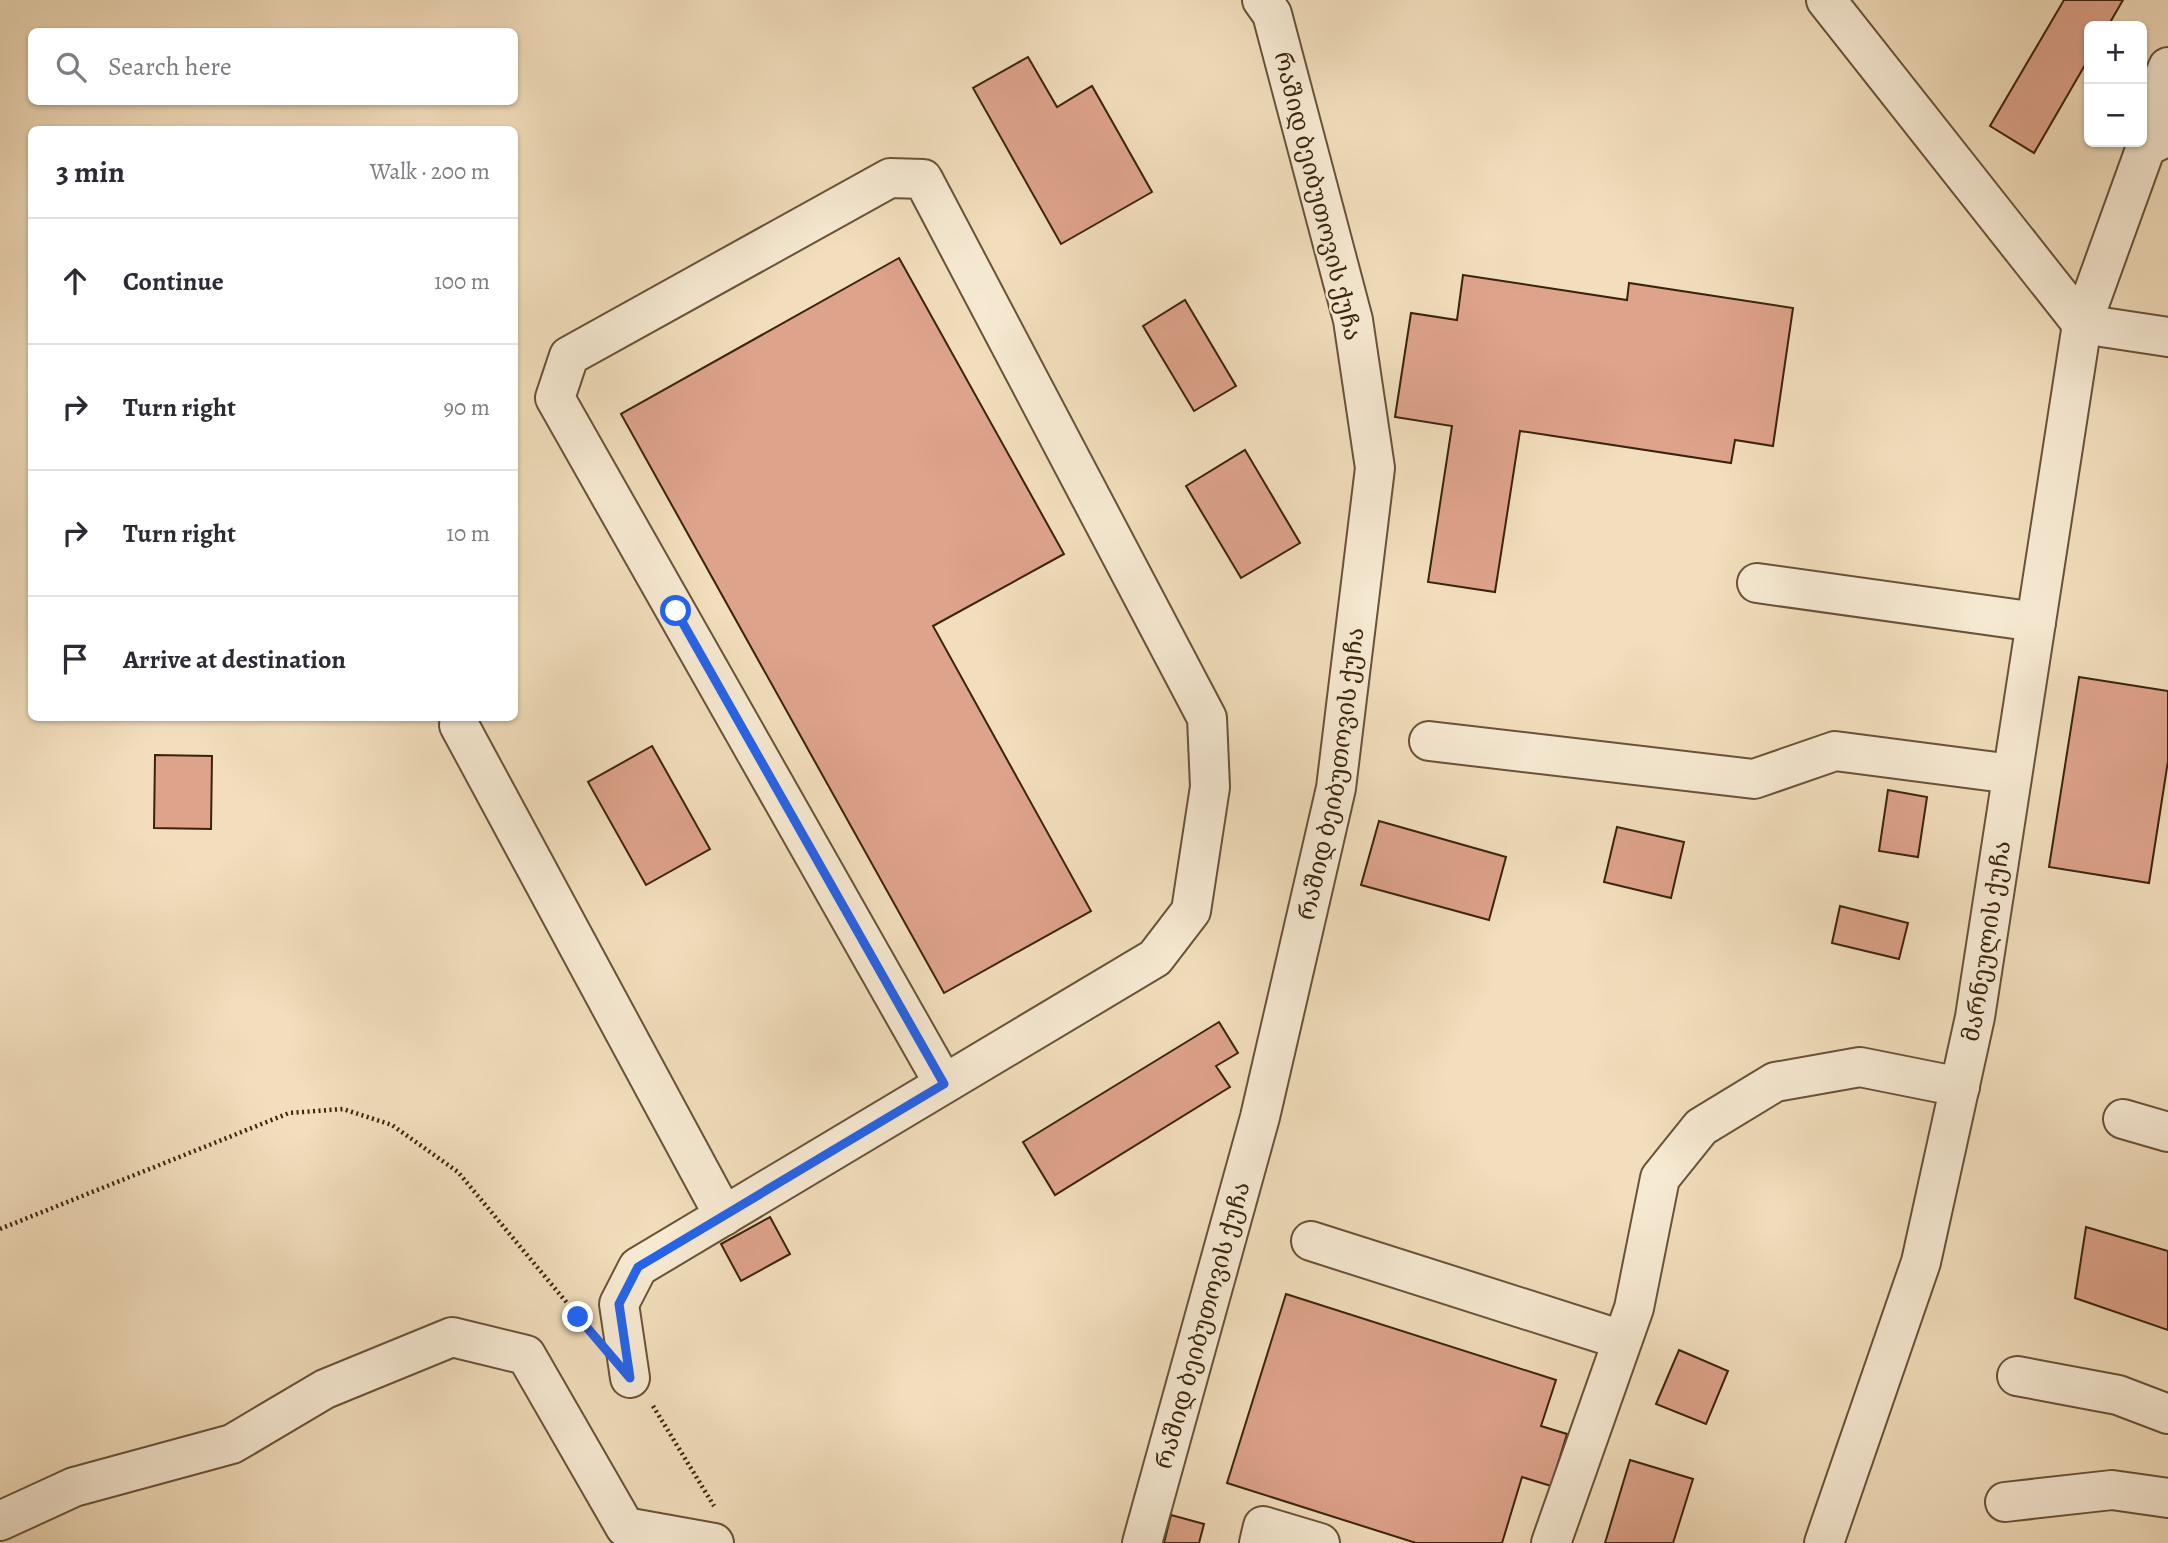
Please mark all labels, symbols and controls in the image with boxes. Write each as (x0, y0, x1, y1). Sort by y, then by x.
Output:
map controls (2084, 21, 2147, 147)
button: + (2084, 21, 2147, 84)
search box (28, 28, 518, 105)
icon: search (52, 48, 90, 86)
street label: რაშიდ ბეიბუთოვის ქუჩა (1267, 48, 1369, 344)
text: Search here (108, 49, 232, 84)
button: − (2084, 84, 2147, 147)
text: 3 min (56, 152, 125, 192)
text: Walk · 200 m (370, 156, 490, 187)
icon: ahead (56, 262, 94, 300)
text: Continue (123, 264, 224, 299)
text: 100 m (434, 266, 490, 297)
icon: right (56, 388, 94, 426)
text: Turn right (123, 390, 236, 425)
text: 90 m (444, 392, 490, 423)
icon: right (56, 514, 94, 552)
text: Turn right (123, 516, 236, 551)
text: 10 m (446, 518, 490, 549)
route start (660, 595, 691, 626)
street label: რაშიდ ბეიბუთოვის ქუჩა (1290, 626, 1371, 923)
icon: arrive (56, 640, 94, 678)
text: Arrive at destination (123, 642, 346, 677)
street label: მარნეულის ქუჩა (1954, 838, 2018, 1045)
street label: რაშიდ ბეიბუთოვის ქუჩა (1147, 1178, 1257, 1472)
route end (562, 1301, 593, 1332)

